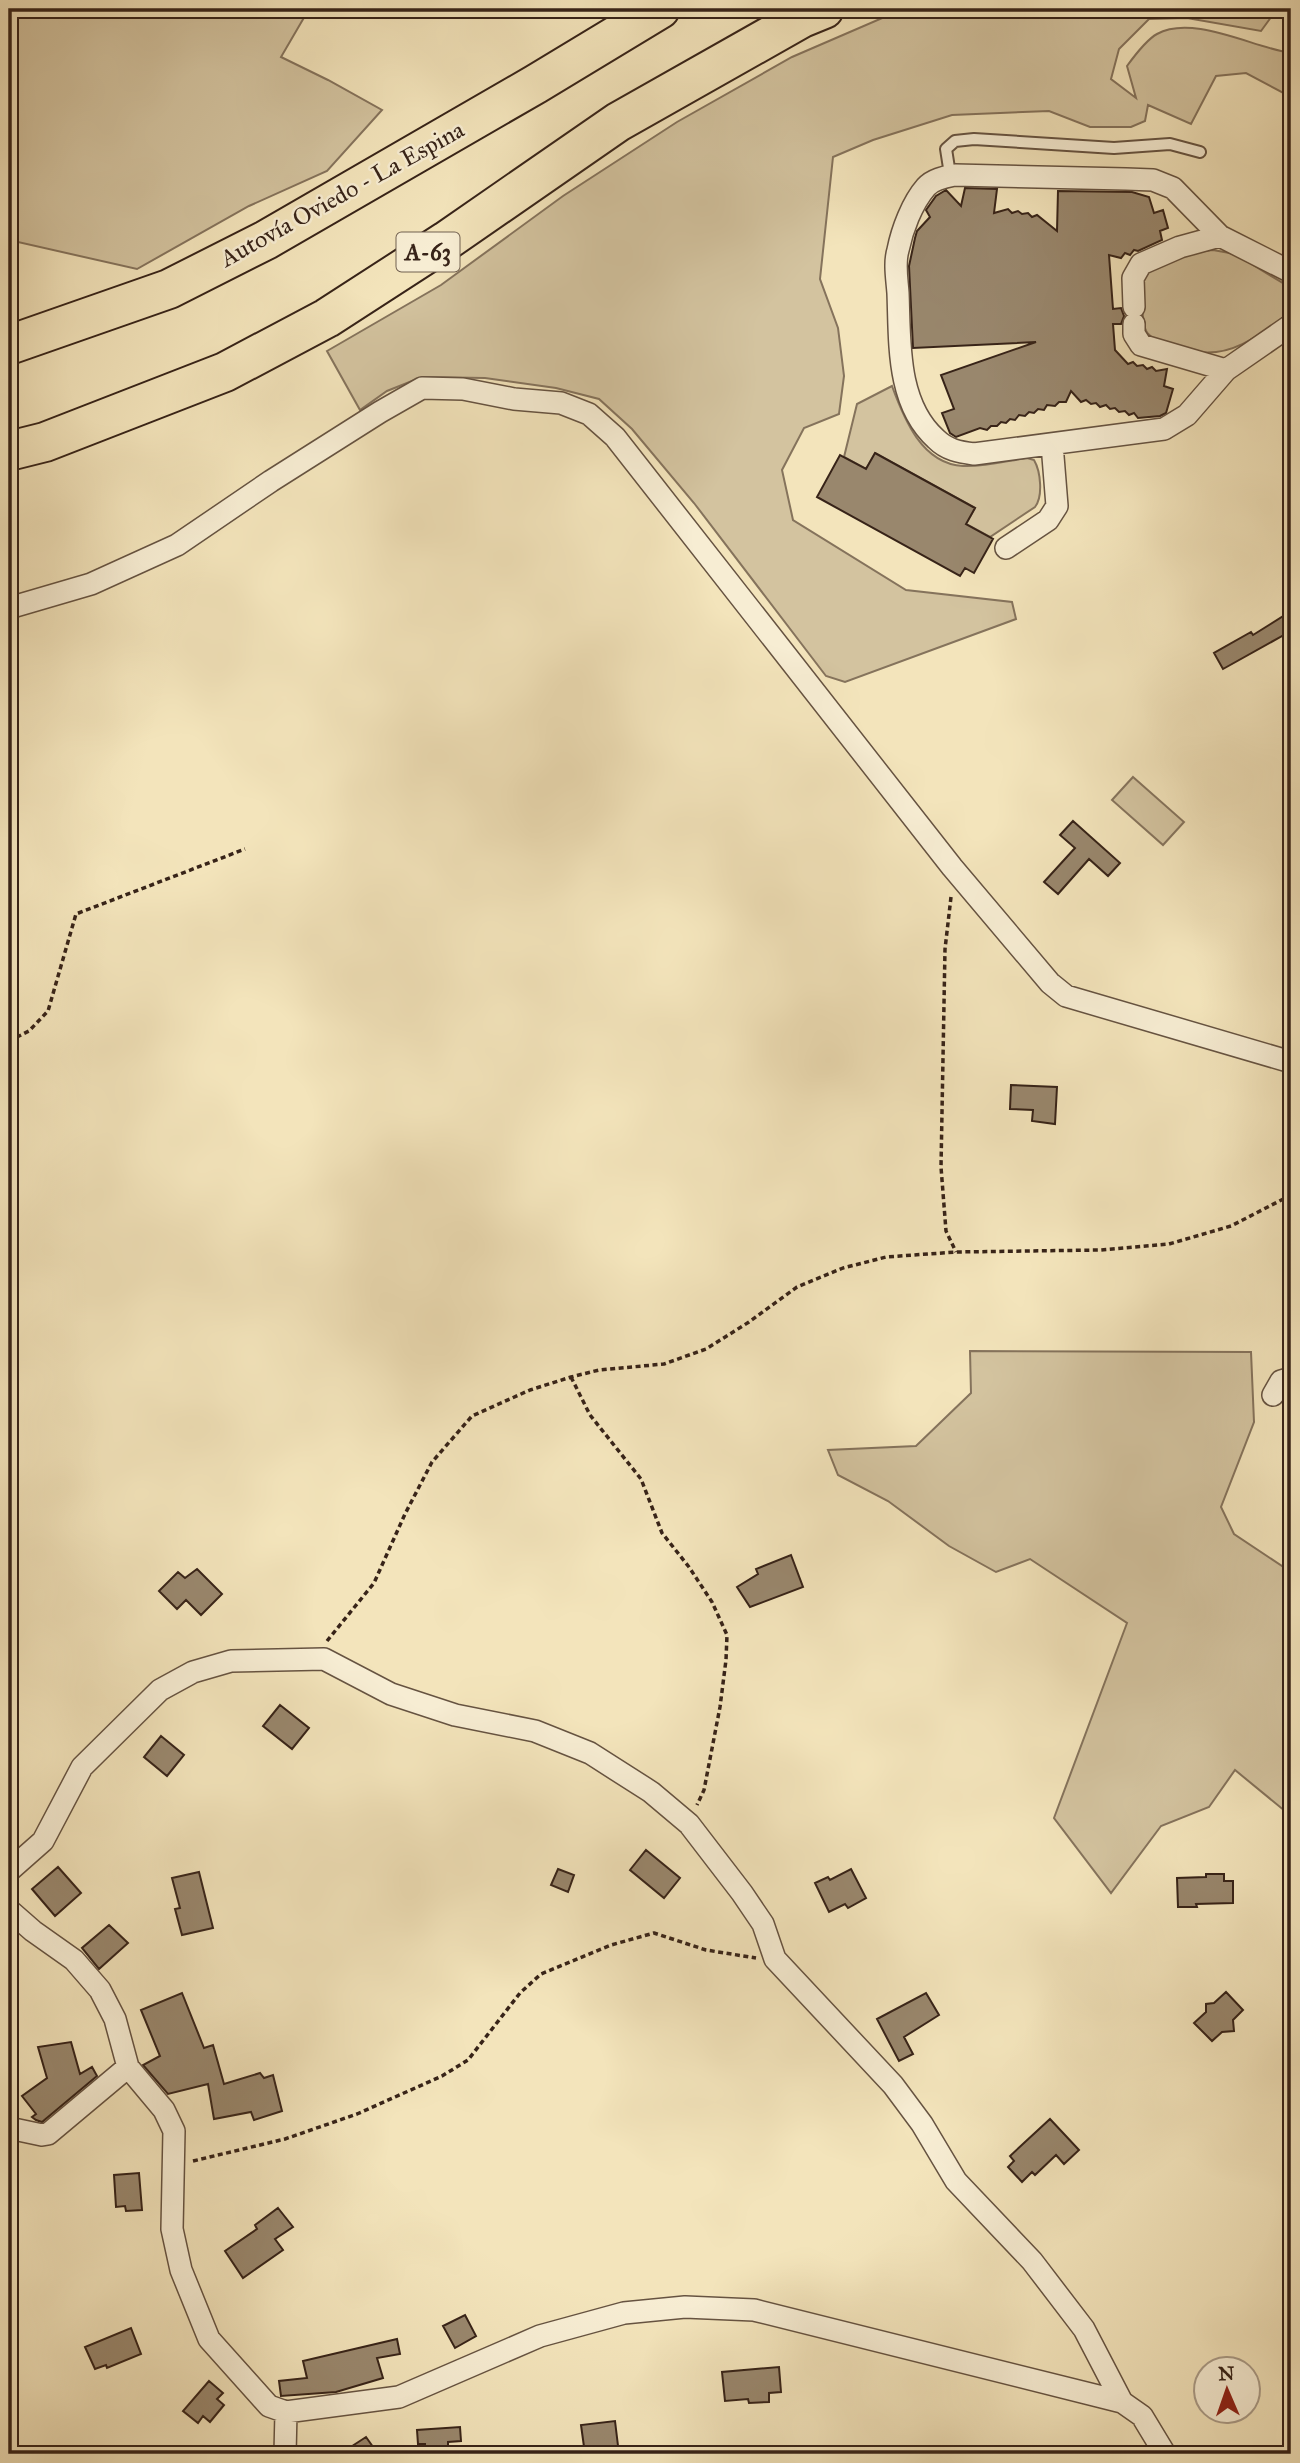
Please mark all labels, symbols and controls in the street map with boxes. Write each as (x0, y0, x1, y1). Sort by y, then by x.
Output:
street label: Autovía Oviedo - La Espina (214, 114, 470, 274)
road number: A-63 (396, 232, 460, 272)
north arrow (1192, 2354, 1262, 2424)
text: N (1218, 2362, 1235, 2385)

